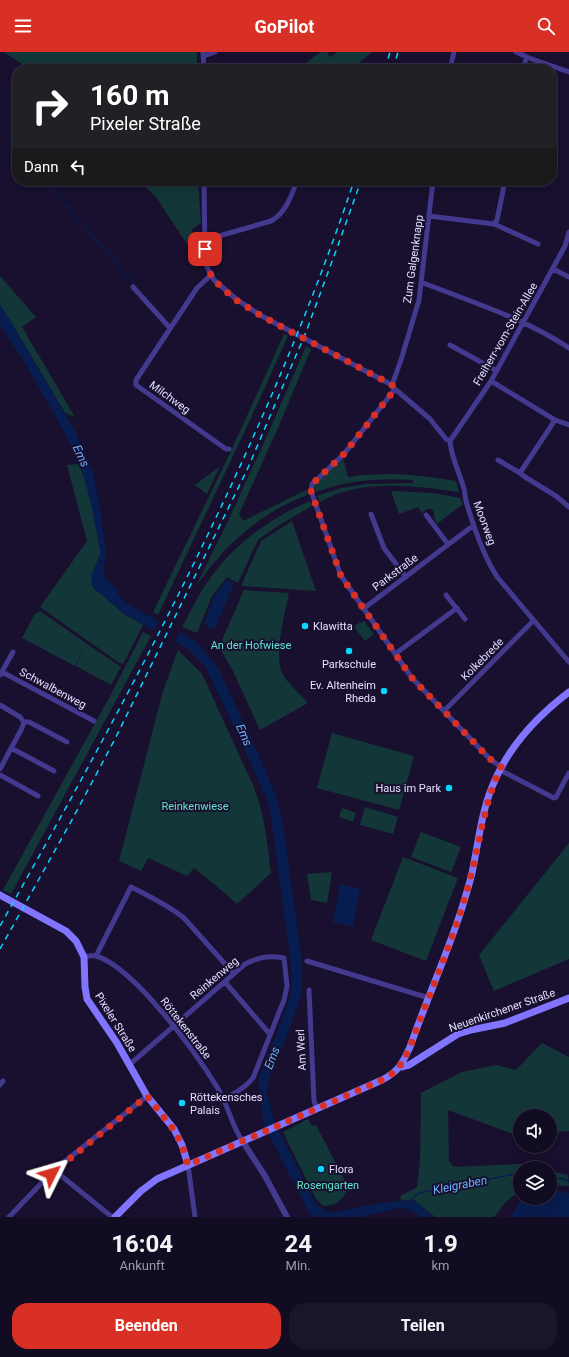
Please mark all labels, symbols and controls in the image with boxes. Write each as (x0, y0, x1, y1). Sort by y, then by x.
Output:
icon: menu (12, 15, 34, 37)
icon: search (535, 15, 557, 37)
text: GoPilot (255, 16, 314, 37)
text: 160 m (90, 79, 169, 112)
icon: right (24, 80, 76, 132)
text: Pixeler Straße (90, 113, 201, 134)
icon: left (67, 156, 89, 178)
text: Dann (24, 158, 59, 176)
street label: Zum Galgenknapp (401, 214, 426, 304)
pin (188, 232, 222, 266)
icon: arrive (194, 238, 216, 260)
street label: Freiherr-vom-Stein-Allee (471, 280, 540, 388)
street label: Milchweg (147, 378, 193, 416)
water label: Ems (70, 443, 92, 469)
street label: Moorweg (471, 499, 499, 547)
street label: Parkstraße (370, 551, 421, 594)
place label: Klawitta (313, 620, 353, 633)
marker: Klawitta (300, 621, 310, 631)
street label: Kolkebrede (458, 635, 506, 683)
park label: An der Hofwiese (211, 639, 292, 652)
marker: Parkschule (344, 646, 354, 656)
place label: Parkschule (322, 658, 376, 671)
street label: Schwalbenweg (17, 665, 88, 711)
place label: Ev. Altenheim Rheda (310, 679, 376, 705)
marker: Ev. Altenheim Rheda (379, 686, 389, 696)
water label: Ems (233, 722, 255, 748)
place label: Haus im Park (375, 782, 441, 795)
marker: Haus im Park (444, 783, 454, 793)
park label: Reinkenwiese (161, 800, 229, 813)
street label: Reinkenweg (188, 954, 241, 1002)
street label: Neuenkirchener Straße (447, 986, 557, 1035)
street label: Pixeler Straße (92, 990, 139, 1055)
street label: Röttekenstraße (158, 995, 214, 1062)
street label: Am Werl (294, 1029, 309, 1071)
water label: Ems (261, 1045, 283, 1071)
place label: Röttekensches Palais (190, 1091, 263, 1117)
marker: Röttekensches Palais (177, 1098, 187, 1108)
map controls (513, 1109, 557, 1205)
button: sound (513, 1109, 557, 1153)
position arrow (30, 1153, 72, 1195)
button: layers (513, 1161, 557, 1205)
place label: Flora (329, 1163, 354, 1176)
marker: Flora (316, 1164, 326, 1174)
water label: Kleigraben (432, 1173, 488, 1197)
park label: Rosengarten (297, 1179, 359, 1192)
text: 16:04 (111, 1230, 173, 1258)
text: 24 (284, 1230, 312, 1258)
text: 1.9 (423, 1230, 458, 1258)
text: Ankunft (120, 1258, 165, 1273)
text: Min. (286, 1258, 311, 1273)
text: km (431, 1258, 449, 1273)
button: Beenden (12, 1303, 281, 1349)
button: Teilen (289, 1303, 557, 1349)

